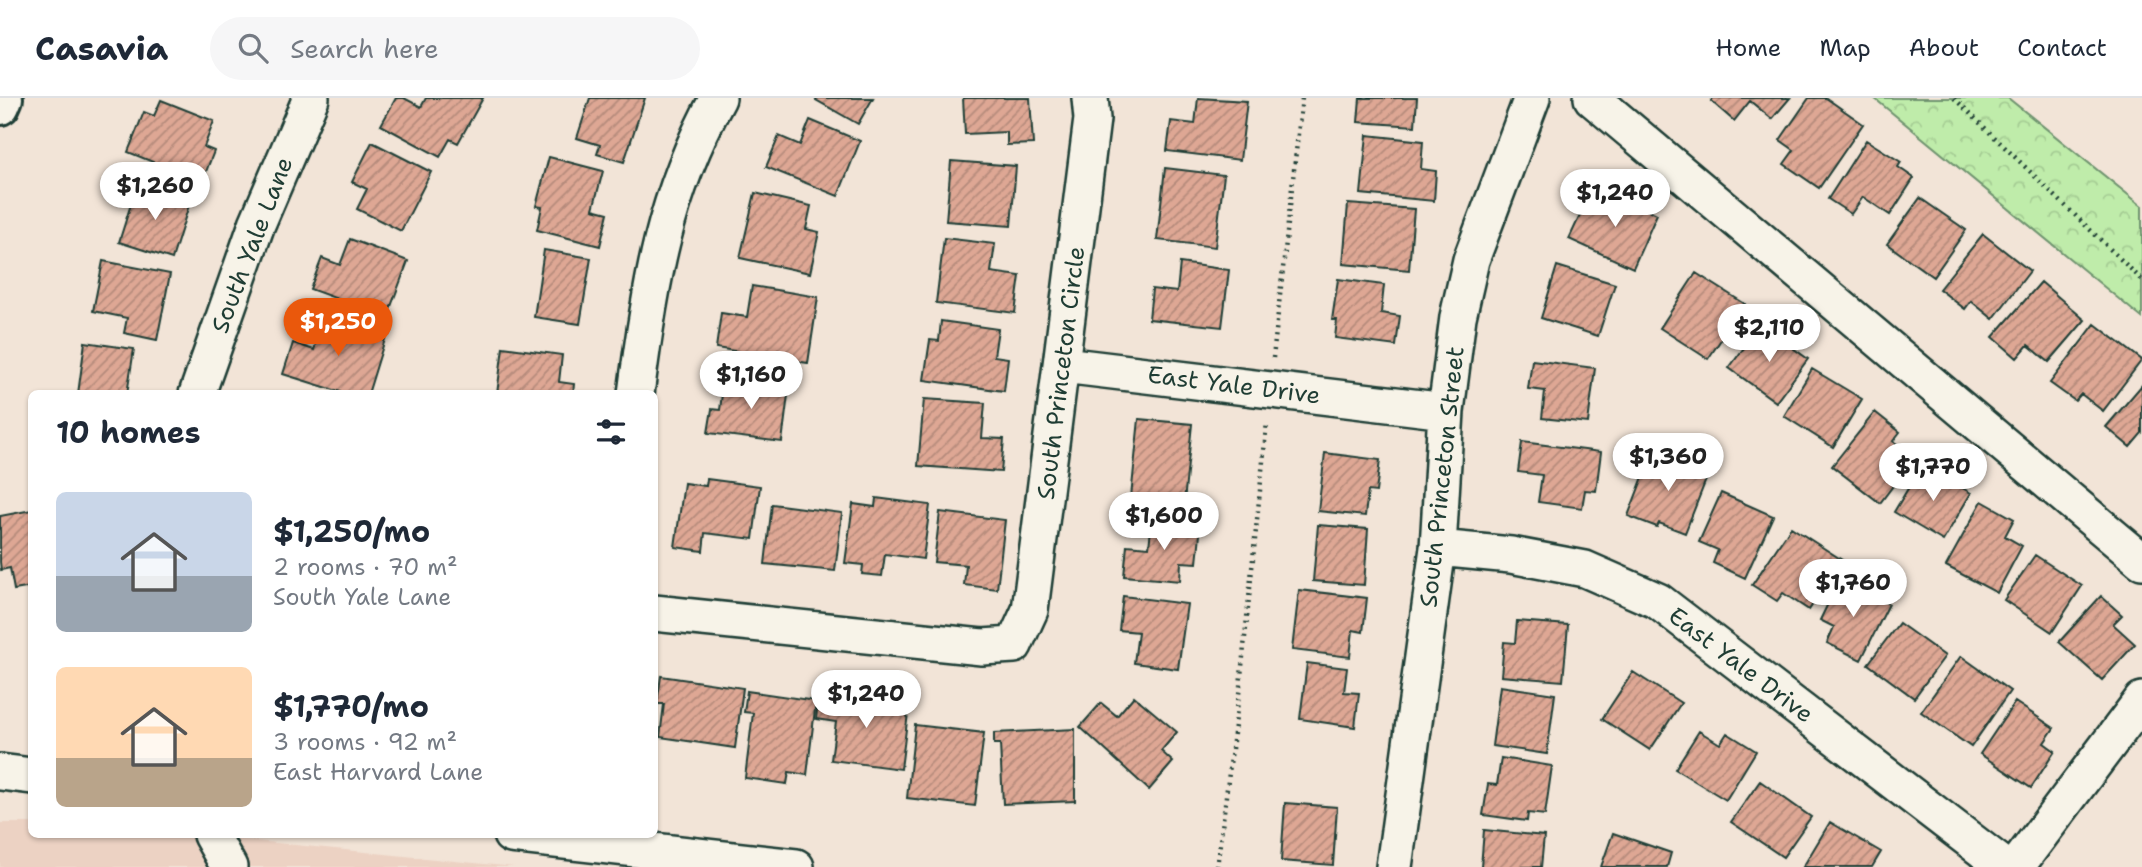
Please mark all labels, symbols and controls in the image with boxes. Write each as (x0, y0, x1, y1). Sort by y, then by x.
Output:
search box (210, 17, 700, 80)
text: Casavia (35, 26, 168, 71)
icon: search (234, 29, 272, 67)
text: Search here (290, 31, 439, 66)
text: Home (1715, 32, 1781, 64)
text: Map (1819, 32, 1871, 64)
text: About (1909, 32, 1979, 64)
text: Contact (2017, 32, 2107, 64)
street label: South Yale Lane (204, 152, 300, 338)
pin: $1,260 (98, 162, 212, 222)
text: $1,260 (116, 170, 194, 200)
pin: $1,240 (1558, 170, 1672, 229)
text: $1,240 (1576, 177, 1654, 207)
street label: South Princeton Circle (1030, 245, 1092, 501)
pin: $1,250 (281, 299, 395, 358)
pin: $2,110 (1712, 304, 1826, 364)
text: $1,250 (300, 306, 376, 336)
text: $2,110 (1733, 312, 1805, 342)
street label: South Princeton Street (1412, 345, 1472, 609)
pin: $1,160 (694, 352, 808, 411)
text: $1,160 (716, 359, 786, 389)
street label: East Yale Drive (1146, 359, 1322, 411)
text: 10 homes (56, 412, 201, 453)
icon: filters (592, 413, 630, 451)
pin: $1,360 (1611, 434, 1725, 493)
text: $1,360 (1629, 441, 1707, 471)
pin: $1,770 (1876, 444, 1990, 503)
text: $1,770 (1895, 451, 1971, 481)
pin: $1,600 (1107, 492, 1221, 552)
text: $1,600 (1125, 500, 1203, 530)
text: $1,250/mo (273, 511, 430, 552)
icon: home (112, 520, 196, 604)
text: 2 rooms · 70 m² (273, 552, 458, 582)
pin: $1,760 (1796, 560, 1910, 619)
text: $1,760 (1815, 567, 1891, 597)
text: South Yale Lane (273, 582, 451, 612)
street label: East Yale Drive (1662, 600, 1820, 730)
pin: $1,240 (809, 670, 923, 730)
text: $1,240 (827, 678, 905, 708)
text: $1,770/mo (273, 686, 429, 727)
icon: home (112, 695, 196, 779)
text: 3 rooms · 92 m² (273, 727, 457, 757)
text: East Harvard Lane (273, 757, 483, 787)

